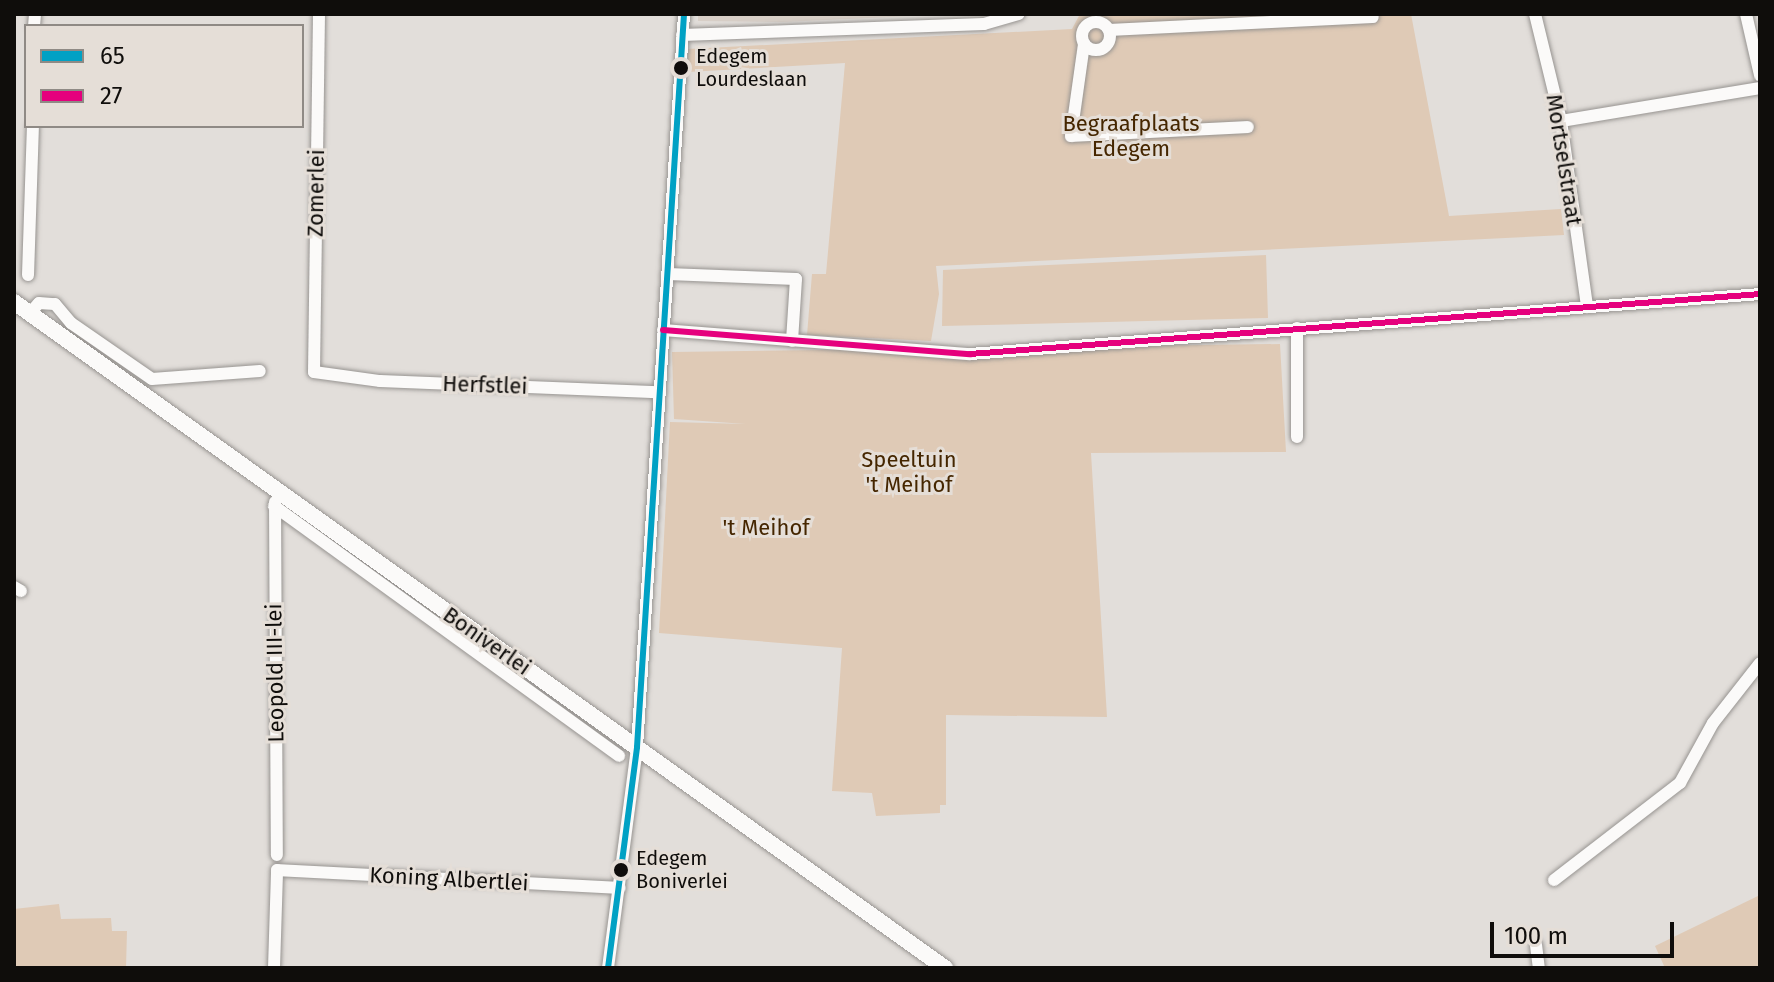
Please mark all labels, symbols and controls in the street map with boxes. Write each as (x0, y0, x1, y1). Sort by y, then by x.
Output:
legend (24, 24, 304, 128)
text: 65 (100, 42, 125, 70)
place label: Edegem Lourdeslaan (696, 44, 807, 91)
marker: Edegem Lourdeslaan (673, 60, 689, 76)
text: 27 (100, 82, 122, 110)
street label: Mortselstraat (1541, 92, 1587, 228)
park label: Begraafplaats Edegem (1062, 110, 1200, 162)
street label: Zomerlei (302, 149, 330, 237)
street label: Herfstlei (442, 370, 528, 400)
park label: Speeltuin 't Meihof (861, 446, 957, 498)
park label: 't Meihof (722, 515, 810, 541)
street label: Boniverlei (438, 601, 536, 681)
street label: Leopold III-lei (261, 603, 289, 743)
place label: Edegem Boniverlei (636, 846, 728, 893)
street label: Koning Albertlei (369, 862, 529, 896)
marker: Edegem Boniverlei (613, 862, 629, 878)
scale bar (1494, 906, 1678, 956)
text: 100 m (1504, 922, 1568, 950)

